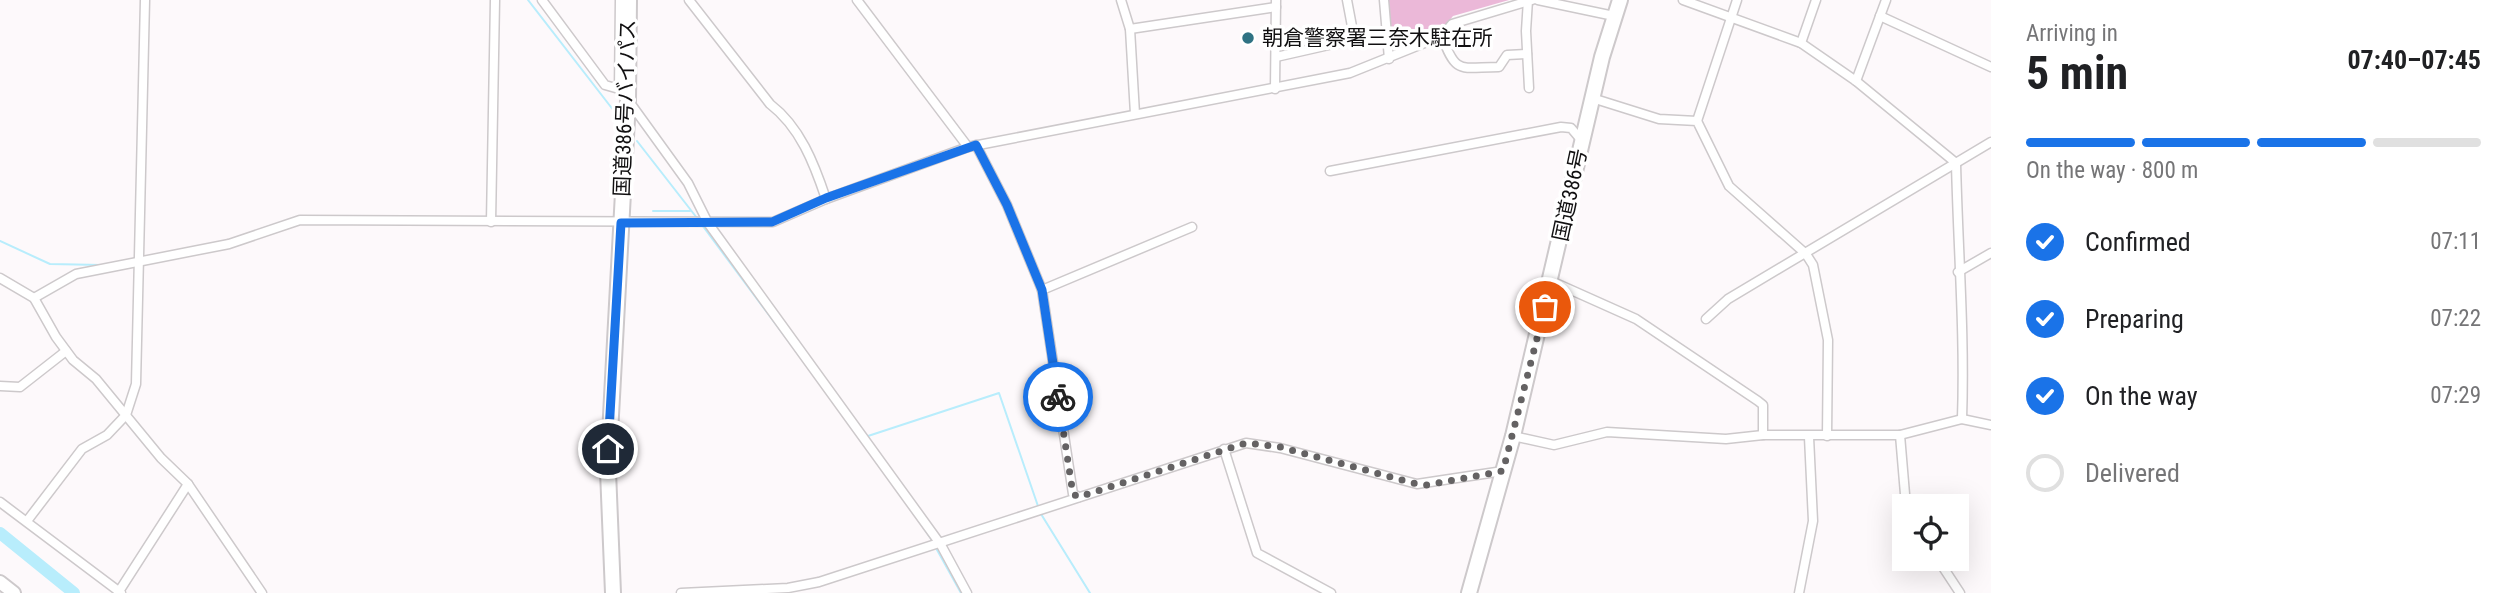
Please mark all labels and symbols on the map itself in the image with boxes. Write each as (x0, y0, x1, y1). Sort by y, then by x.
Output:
street label: 国道386号バイパス (610, 19, 640, 197)
place label: 朝倉警察署三奈木駐在所 (1262, 26, 1493, 50)
marker: 朝倉警察署三奈木駐在所 (1240, 30, 1256, 46)
street label: 国道386号 (1548, 146, 1592, 244)
pin (1515, 277, 1575, 337)
courier (1023, 362, 1093, 432)
pin (578, 419, 638, 479)

